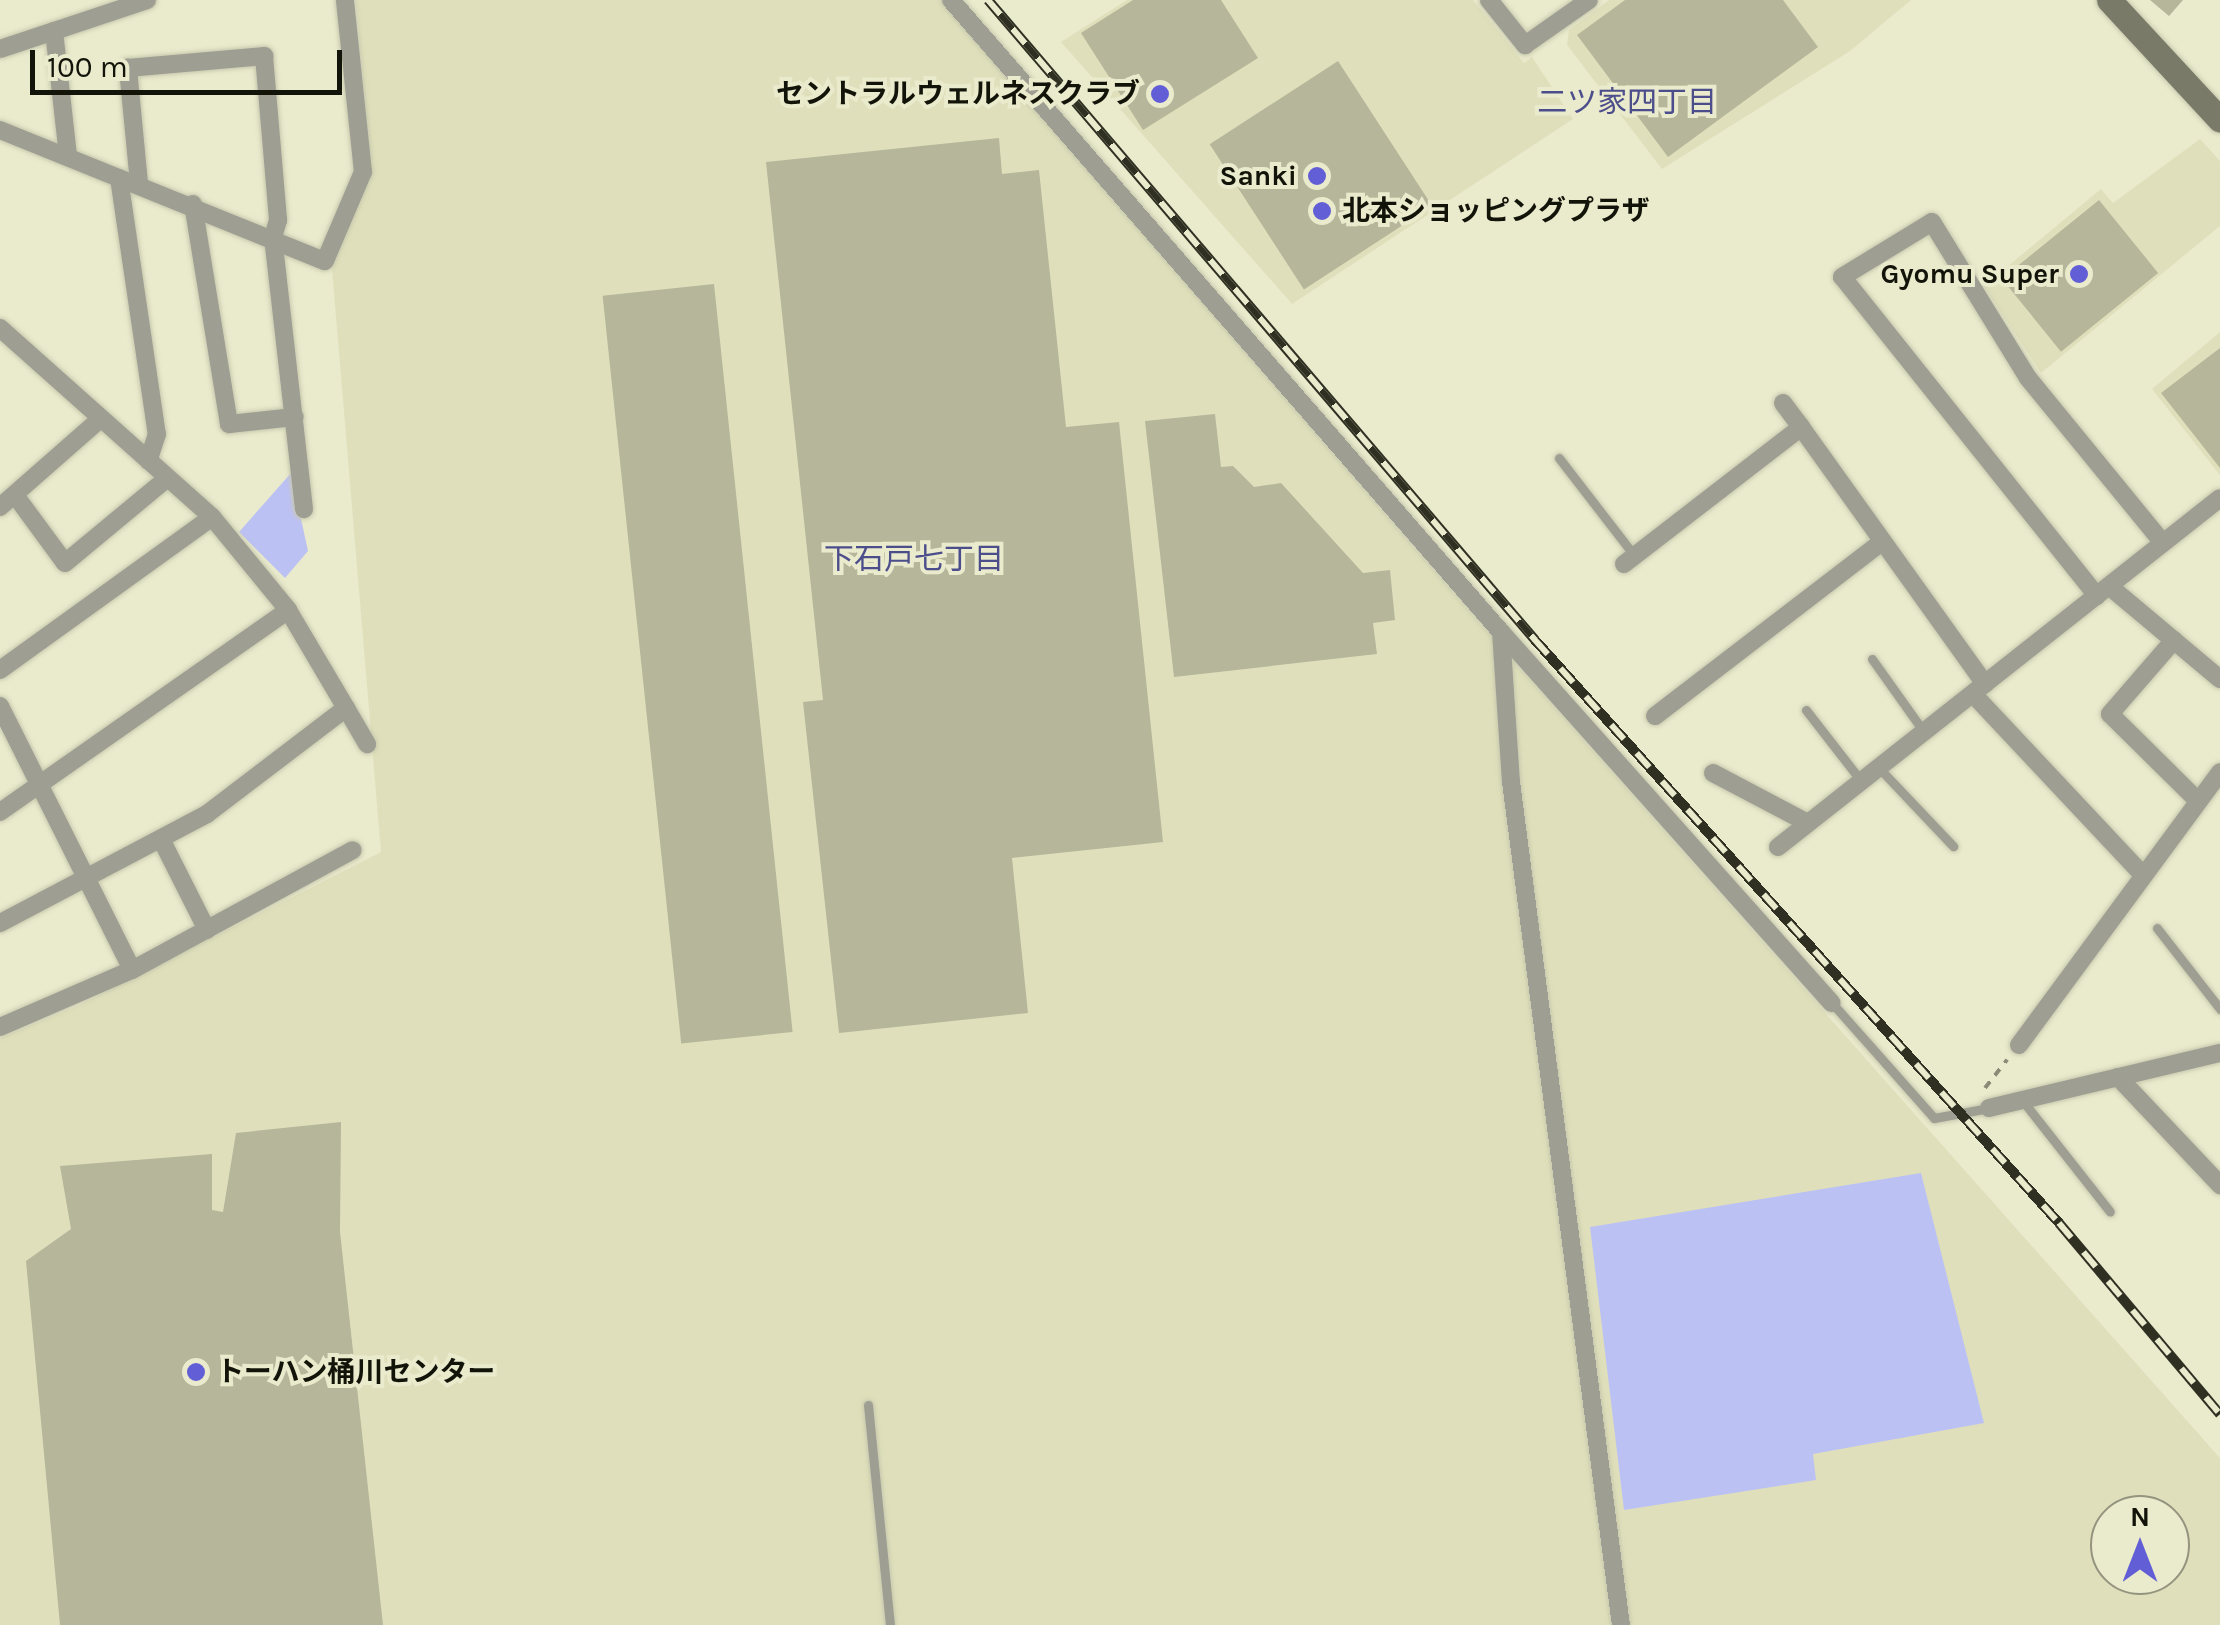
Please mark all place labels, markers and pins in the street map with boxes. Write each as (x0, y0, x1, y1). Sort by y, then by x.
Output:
place label: セントラルウェルネスクラブ (776, 77, 1140, 111)
marker: セントラルウェルネスクラブ (1149, 83, 1171, 105)
place label: Sanki (1220, 159, 1297, 193)
marker: Sanki (1306, 165, 1328, 187)
place label: 北本ショッピングプラザ (1342, 194, 1650, 228)
marker: 北本ショッピングプラザ (1311, 200, 1333, 222)
place label: Gyomu Super (1881, 257, 2059, 291)
marker: Gyomu Super (2068, 263, 2090, 285)
place label: トーハン桶川センター (216, 1355, 496, 1389)
marker: トーハン桶川センター (185, 1361, 207, 1383)

